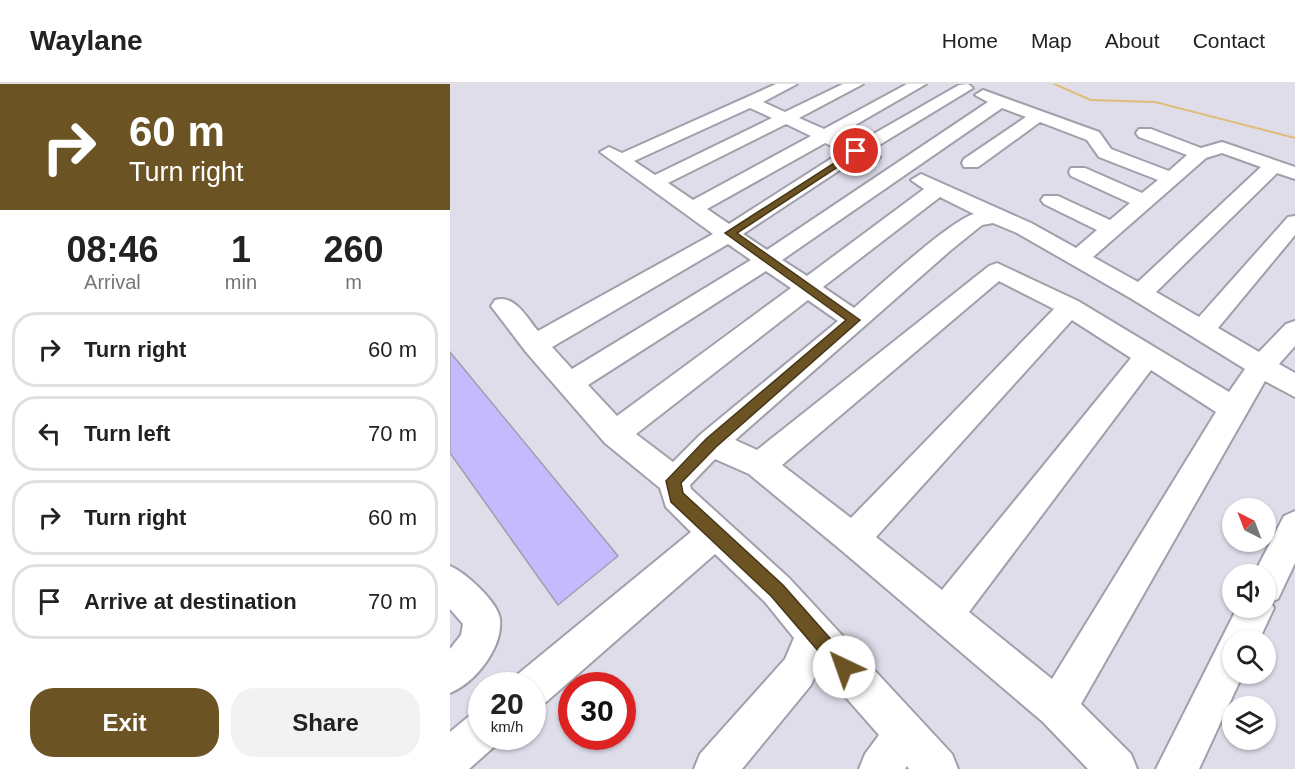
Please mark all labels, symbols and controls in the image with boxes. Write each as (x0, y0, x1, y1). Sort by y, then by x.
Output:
text: Waylane (30, 25, 143, 56)
text: Home (942, 29, 998, 52)
text: Map (1031, 29, 1072, 52)
text: About (1105, 29, 1160, 52)
text: Contact (1193, 29, 1265, 52)
icon: right (30, 108, 108, 186)
text: 60 m (129, 108, 225, 155)
pin (830, 125, 881, 176)
icon: arrive (839, 134, 872, 167)
text: Turn right (129, 157, 244, 187)
text: 08:46 (66, 229, 158, 270)
text: 1 (231, 229, 251, 270)
text: 260 (323, 229, 384, 270)
text: Arrival (84, 271, 141, 293)
text: min (225, 271, 257, 293)
text: m (345, 271, 362, 293)
icon: right (33, 333, 66, 366)
text: Turn right (84, 337, 186, 362)
text: 60 m (368, 337, 417, 362)
icon: left (33, 417, 66, 450)
text: Turn left (84, 421, 170, 446)
text: 70 m (368, 421, 417, 446)
north arrow (1222, 498, 1276, 552)
map controls (1222, 498, 1276, 750)
icon: right (33, 501, 66, 534)
text: Turn right (84, 505, 186, 530)
text: 60 m (368, 505, 417, 530)
button: sound (1222, 564, 1276, 618)
icon: arrive (33, 585, 66, 618)
text: Arrive at destination (84, 589, 297, 614)
text: 70 m (368, 589, 417, 614)
button: search (1222, 630, 1276, 684)
position arrow (812, 635, 876, 699)
speed limit sign: 30 (558, 672, 636, 750)
text: 20 (490, 687, 524, 720)
button: Exit (30, 688, 219, 757)
button: Share (231, 688, 420, 757)
button: layers (1222, 696, 1276, 750)
text: km/h (491, 718, 523, 735)

